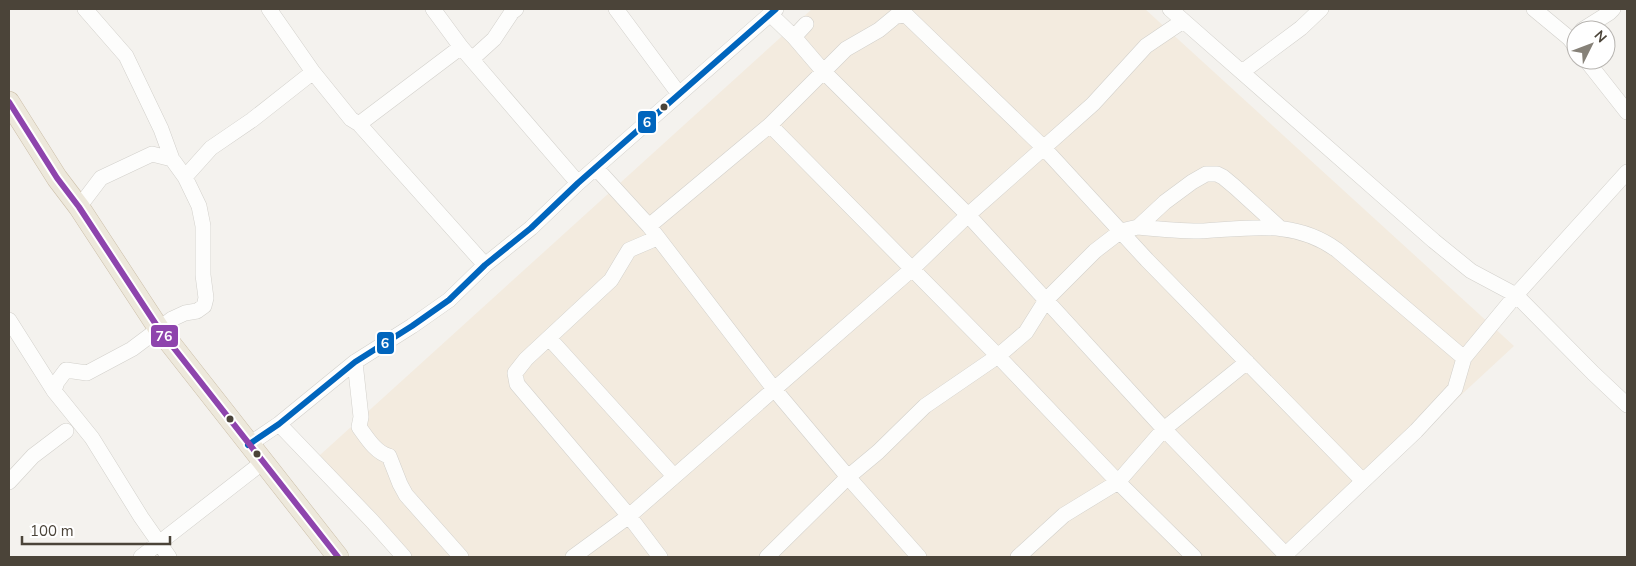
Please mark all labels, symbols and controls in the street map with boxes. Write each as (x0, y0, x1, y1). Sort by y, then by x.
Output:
north arrow (1566, 20, 1616, 70)
text: N (1590, 26, 1611, 47)
unlabelled marker (659, 102, 669, 112)
line badge: 6 (637, 110, 657, 134)
text: 6 (643, 113, 651, 132)
line badge: 76 (150, 324, 179, 348)
text: 76 (156, 327, 172, 346)
line badge: 6 (376, 331, 395, 355)
text: 6 (381, 334, 389, 353)
unlabelled marker (225, 414, 235, 424)
unlabelled marker (252, 449, 262, 459)
scale bar (22, 514, 170, 546)
text: 100 m (30, 521, 74, 541)

